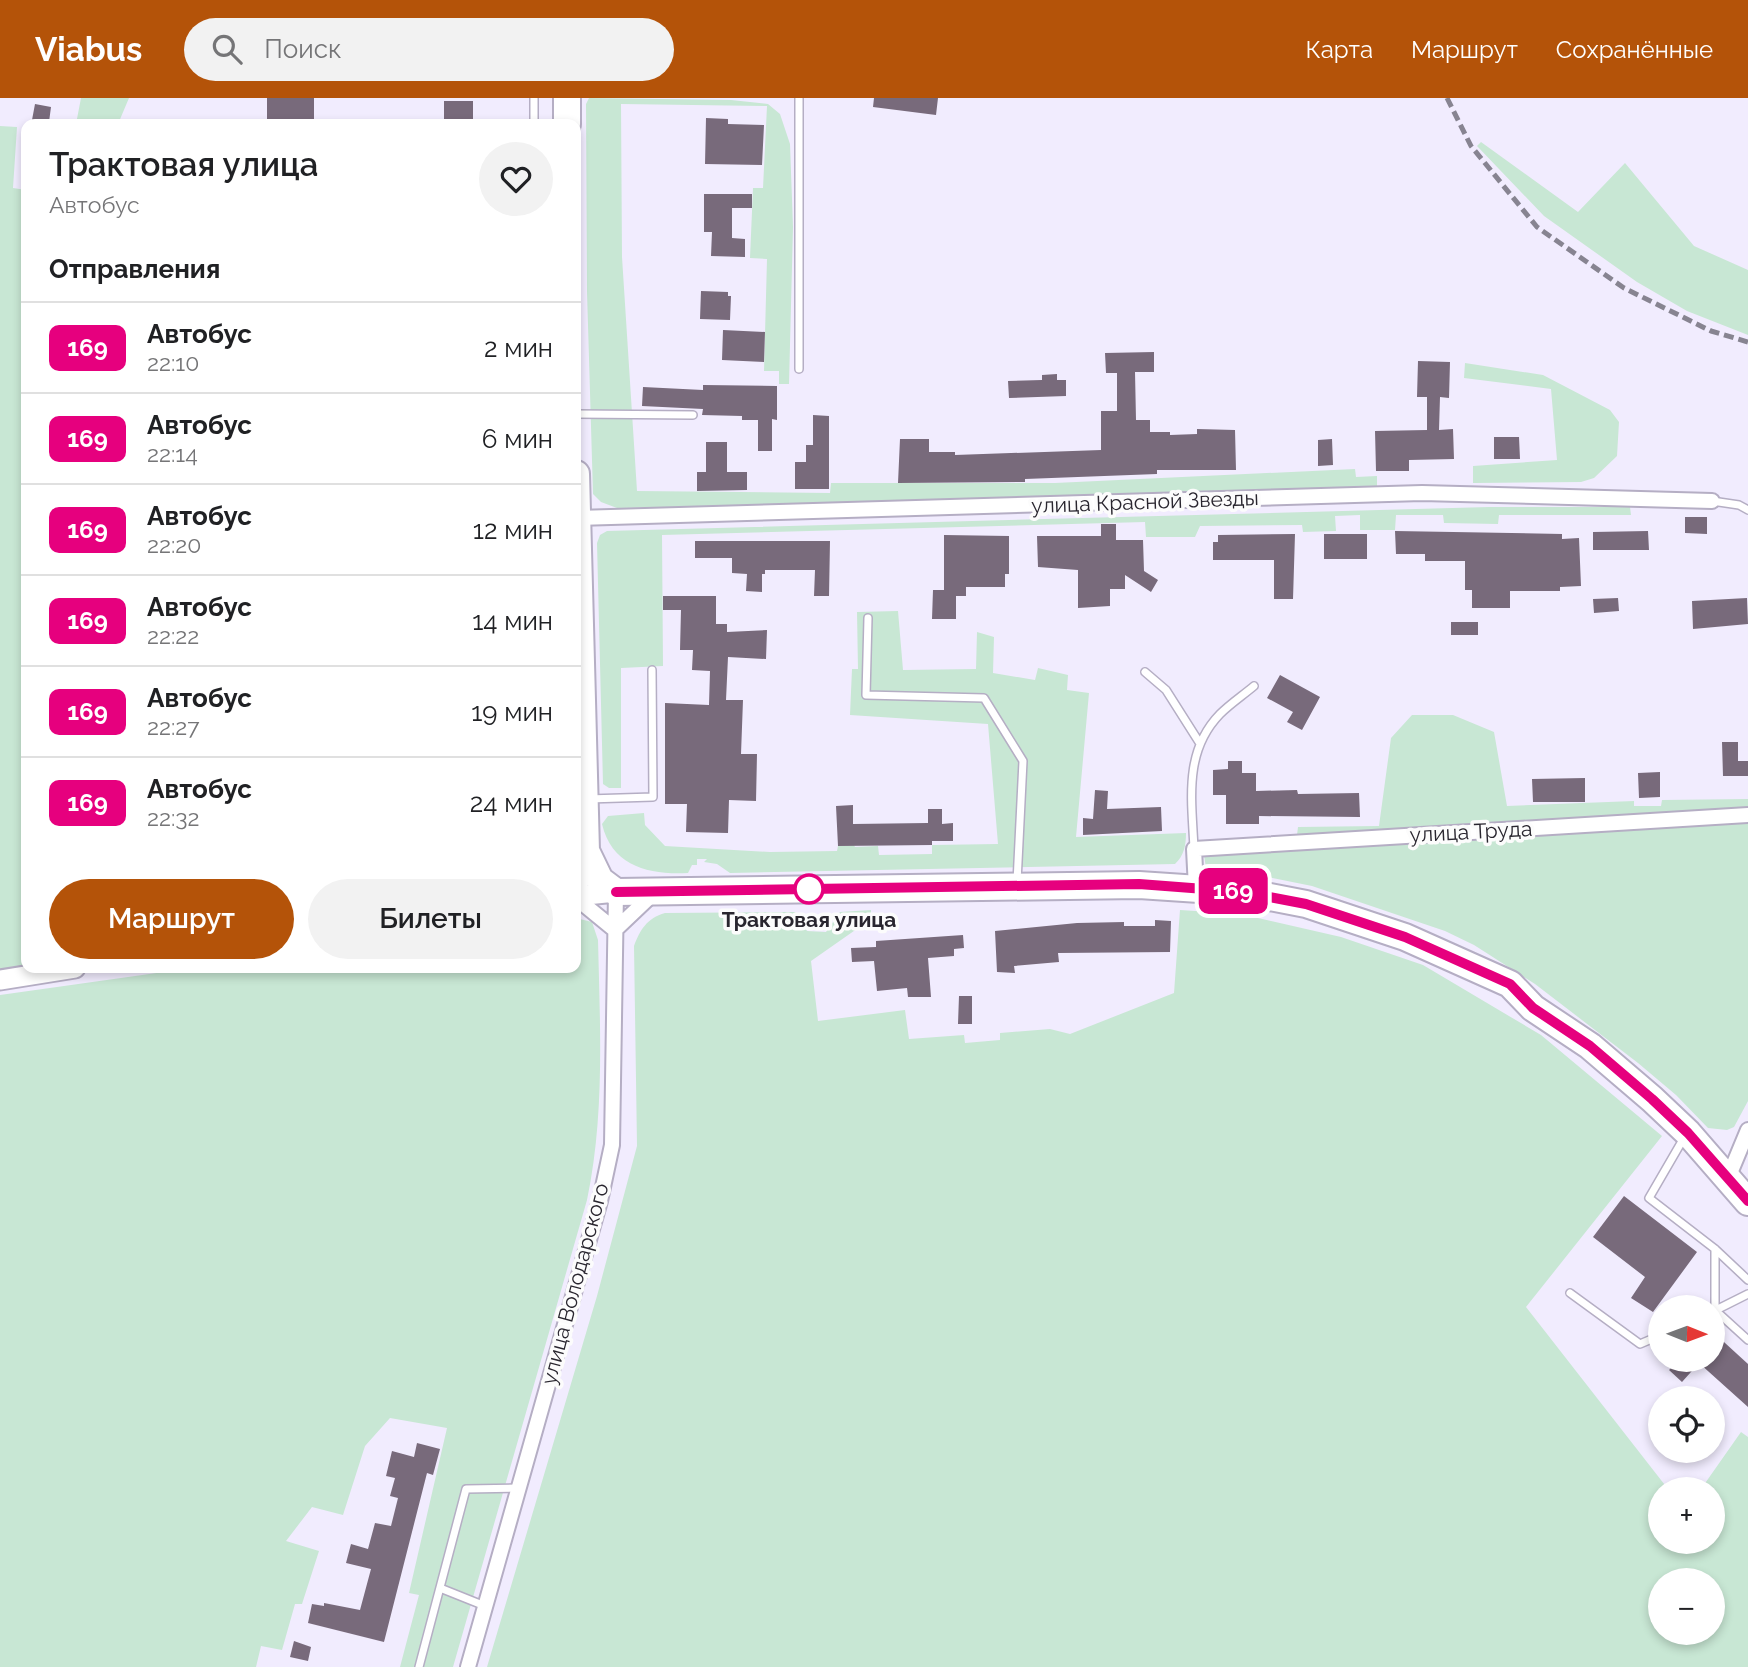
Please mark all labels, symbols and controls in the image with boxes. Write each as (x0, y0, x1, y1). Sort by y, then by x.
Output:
search box (184, 18, 674, 81)
text: Viabus (35, 30, 142, 69)
icon: search (208, 30, 246, 68)
text: Поиск (264, 34, 342, 64)
text: Карта (1305, 35, 1373, 64)
text: Маршрут (1411, 35, 1518, 64)
text: Сохранённые (1556, 35, 1713, 64)
button: heart (479, 142, 553, 216)
text: Трактовая улица (49, 145, 318, 184)
text: Автобус (49, 191, 140, 218)
text: Отправления (49, 254, 220, 284)
text: Автобус (147, 319, 252, 349)
text: 169 (67, 333, 108, 362)
text: 2 мин (484, 333, 553, 363)
text: 22:10 (147, 349, 199, 376)
text: Автобус (147, 410, 252, 440)
text: 169 (67, 424, 108, 453)
text: 6 мин (482, 424, 553, 454)
text: 22:14 (147, 440, 198, 467)
street label: улица Красной Звезды (1031, 485, 1259, 518)
text: Автобус (147, 501, 252, 531)
text: 169 (67, 515, 108, 544)
text: 12 мин (473, 515, 553, 545)
text: 22:20 (147, 531, 201, 558)
text: Автобус (147, 592, 252, 622)
text: 169 (67, 606, 108, 635)
text: 14 мин (472, 606, 553, 636)
text: 22:22 (147, 622, 199, 649)
text: Автобус (147, 683, 252, 713)
text: 169 (67, 697, 108, 726)
text: 19 мин (471, 697, 553, 727)
text: 22:27 (147, 713, 200, 740)
text: Автобус (147, 774, 252, 804)
text: 169 (67, 788, 108, 817)
text: 24 мин (470, 788, 553, 818)
text: 22:32 (147, 804, 200, 831)
street label: улица Труда (1409, 816, 1533, 847)
line badge: 169 (1193, 868, 1273, 914)
marker: Трактовая улица (794, 874, 824, 904)
text: 169 (1213, 876, 1253, 905)
button: Маршрут (49, 879, 294, 959)
button: Билеты (308, 879, 553, 959)
place label: Трактовая улица (722, 907, 896, 932)
street label: улица Володарского (536, 1180, 613, 1387)
north arrow (1648, 1295, 1726, 1372)
map controls (1648, 1295, 1725, 1645)
button: locate (1648, 1386, 1725, 1463)
button: + (1648, 1477, 1725, 1554)
button: − (1648, 1568, 1725, 1645)

